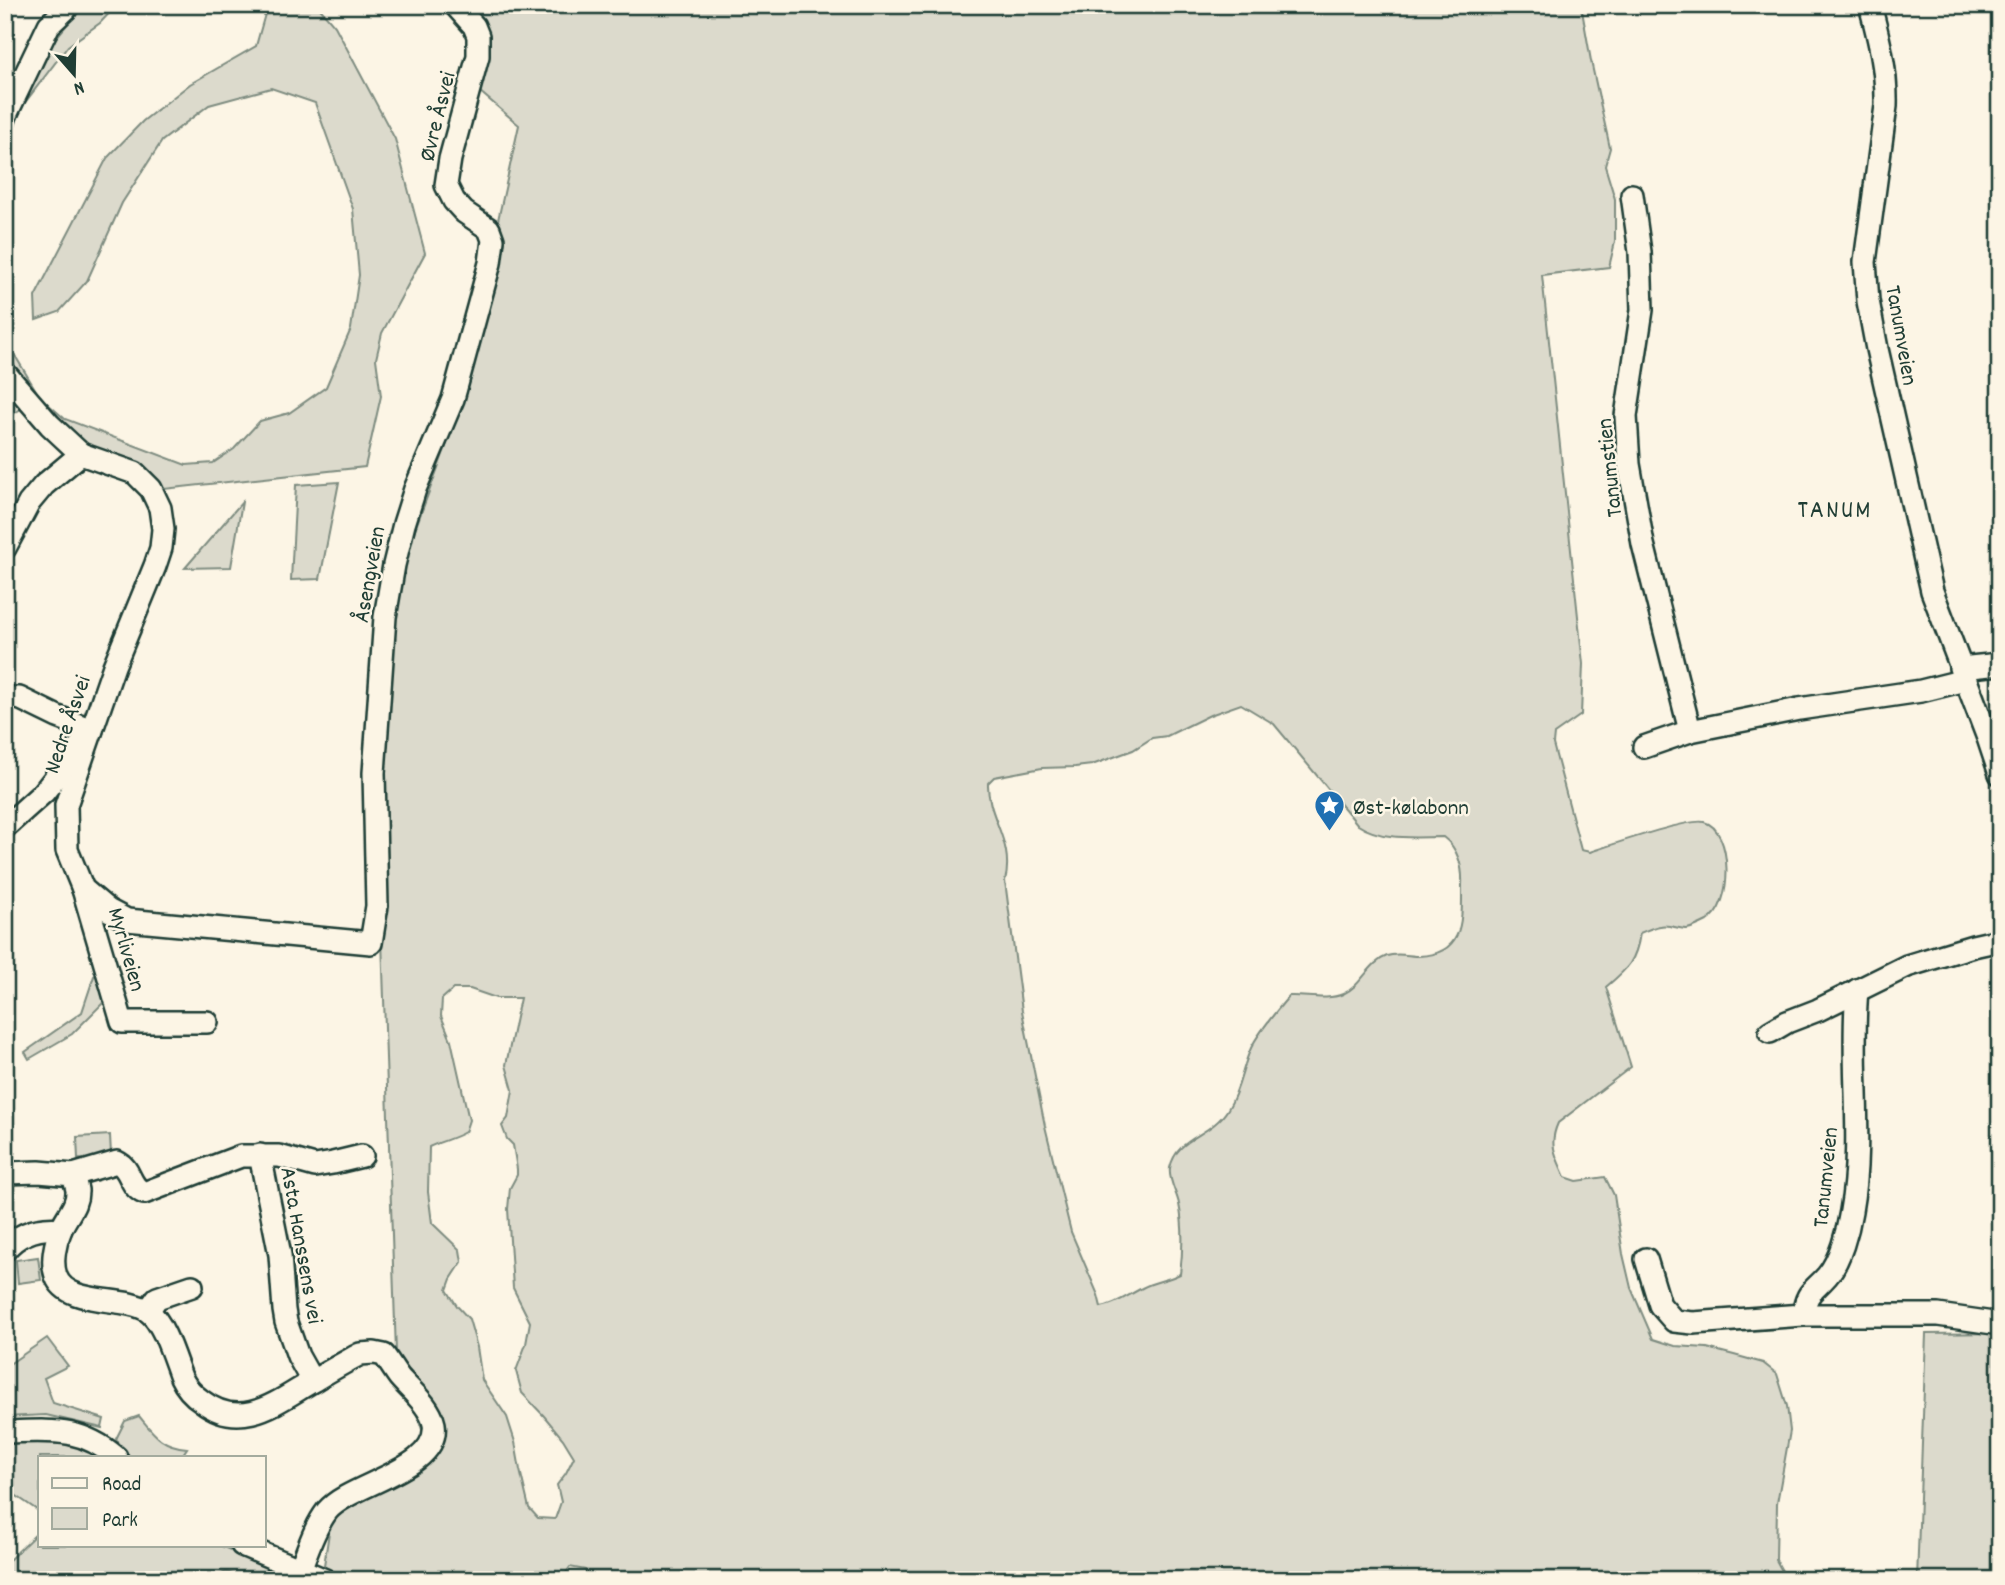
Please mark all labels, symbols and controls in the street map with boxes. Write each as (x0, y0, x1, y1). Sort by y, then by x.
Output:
north arrow (38, 38, 108, 108)
street label: Øvre Åsvei (412, 68, 466, 165)
text: N (70, 72, 88, 101)
street label: Tanumveien (1875, 283, 1925, 388)
street label: Tanumstien (1590, 416, 1633, 519)
district label: TANUM (1797, 493, 1873, 530)
street label: Åsengveien (347, 524, 396, 625)
street label: Nedre Åsvei (37, 672, 101, 779)
place icon: Øst-kølabonn (1313, 789, 1347, 833)
place label: Øst-kølabonn (1353, 793, 1469, 826)
street label: Myrliveien (97, 904, 152, 996)
street label: Tanumveien (1806, 1125, 1849, 1229)
street label: Asta Hanssens vei (270, 1164, 330, 1327)
legend (38, 1456, 266, 1546)
text: Road (102, 1471, 141, 1501)
text: Park (102, 1507, 138, 1537)

